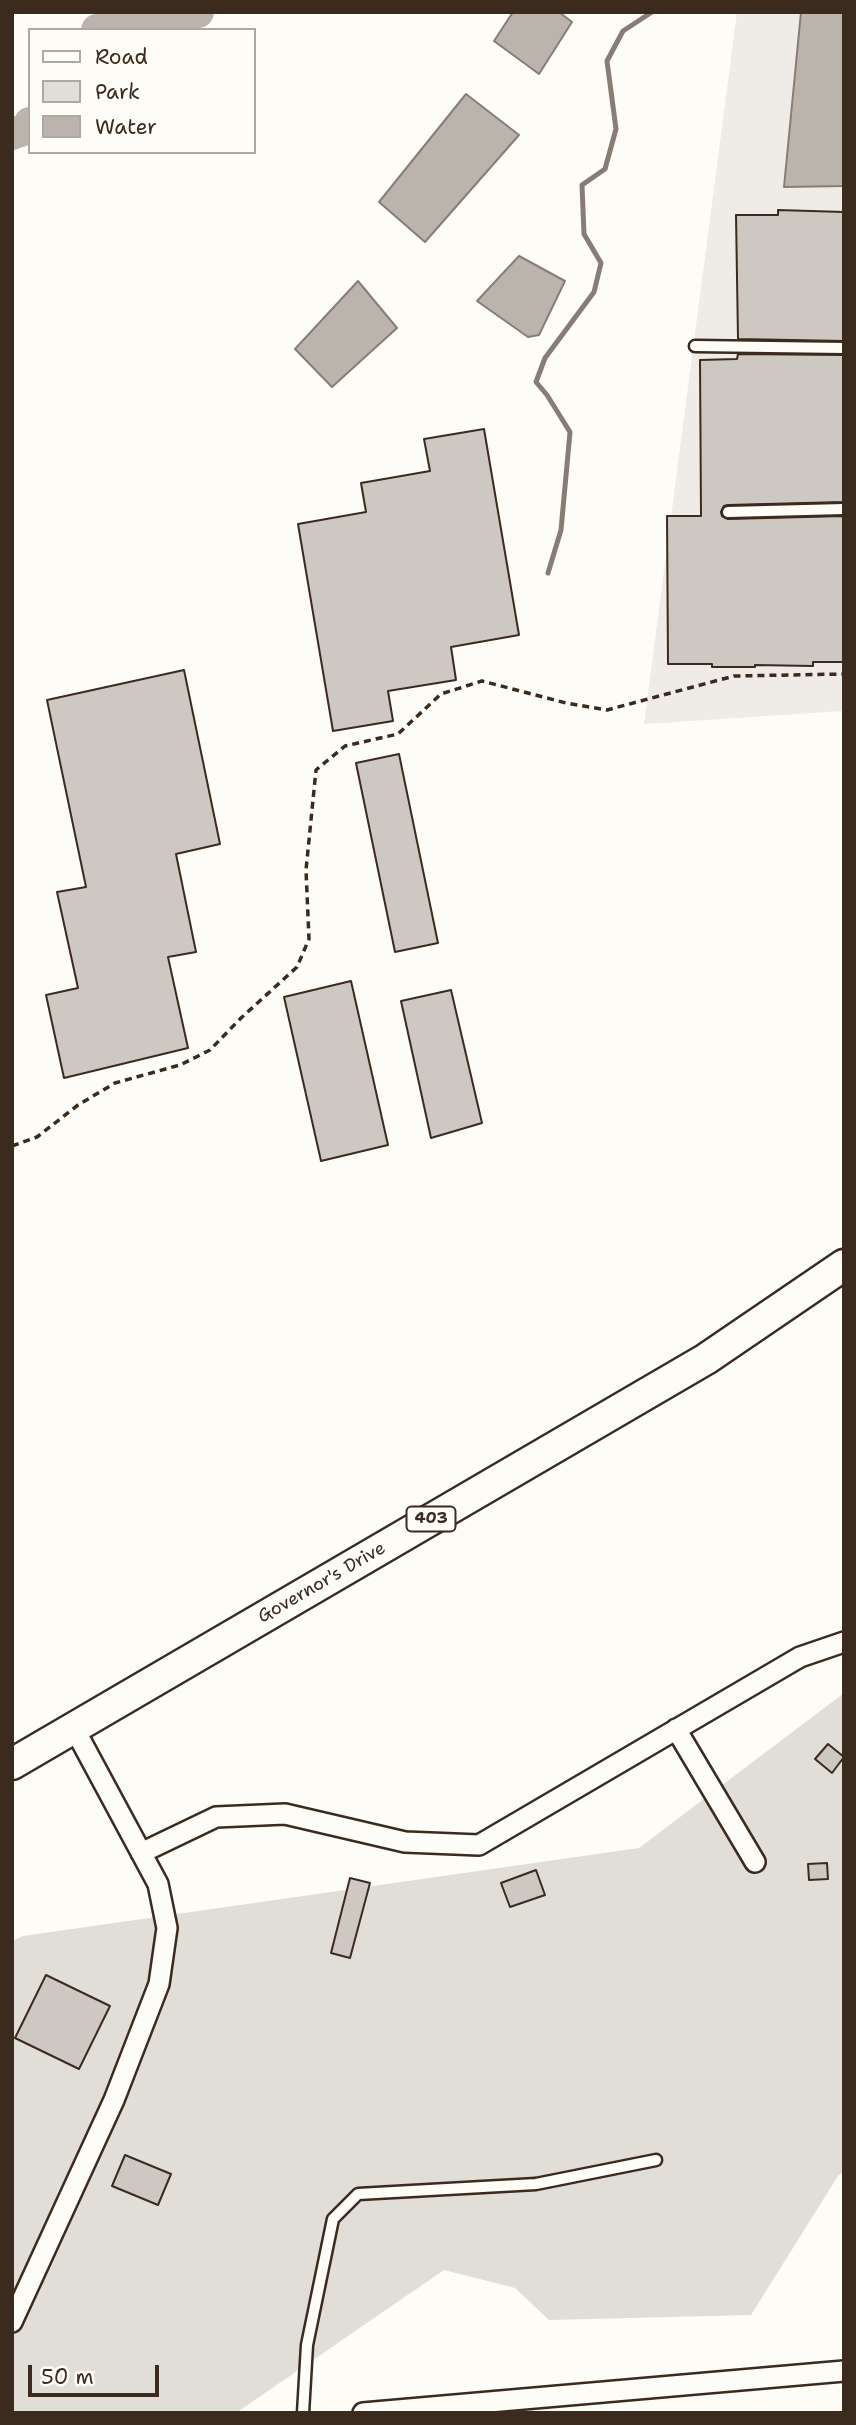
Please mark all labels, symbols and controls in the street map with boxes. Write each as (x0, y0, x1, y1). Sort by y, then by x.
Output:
legend (28, 28, 256, 154)
text: Road (95, 43, 148, 71)
text: Park (95, 78, 140, 106)
text: Water (95, 113, 157, 141)
road number: 403 (406, 1506, 456, 1532)
street label: Governor's Drive (254, 1538, 390, 1628)
scale bar (32, 2352, 163, 2396)
text: 50 m (41, 2363, 94, 2391)

